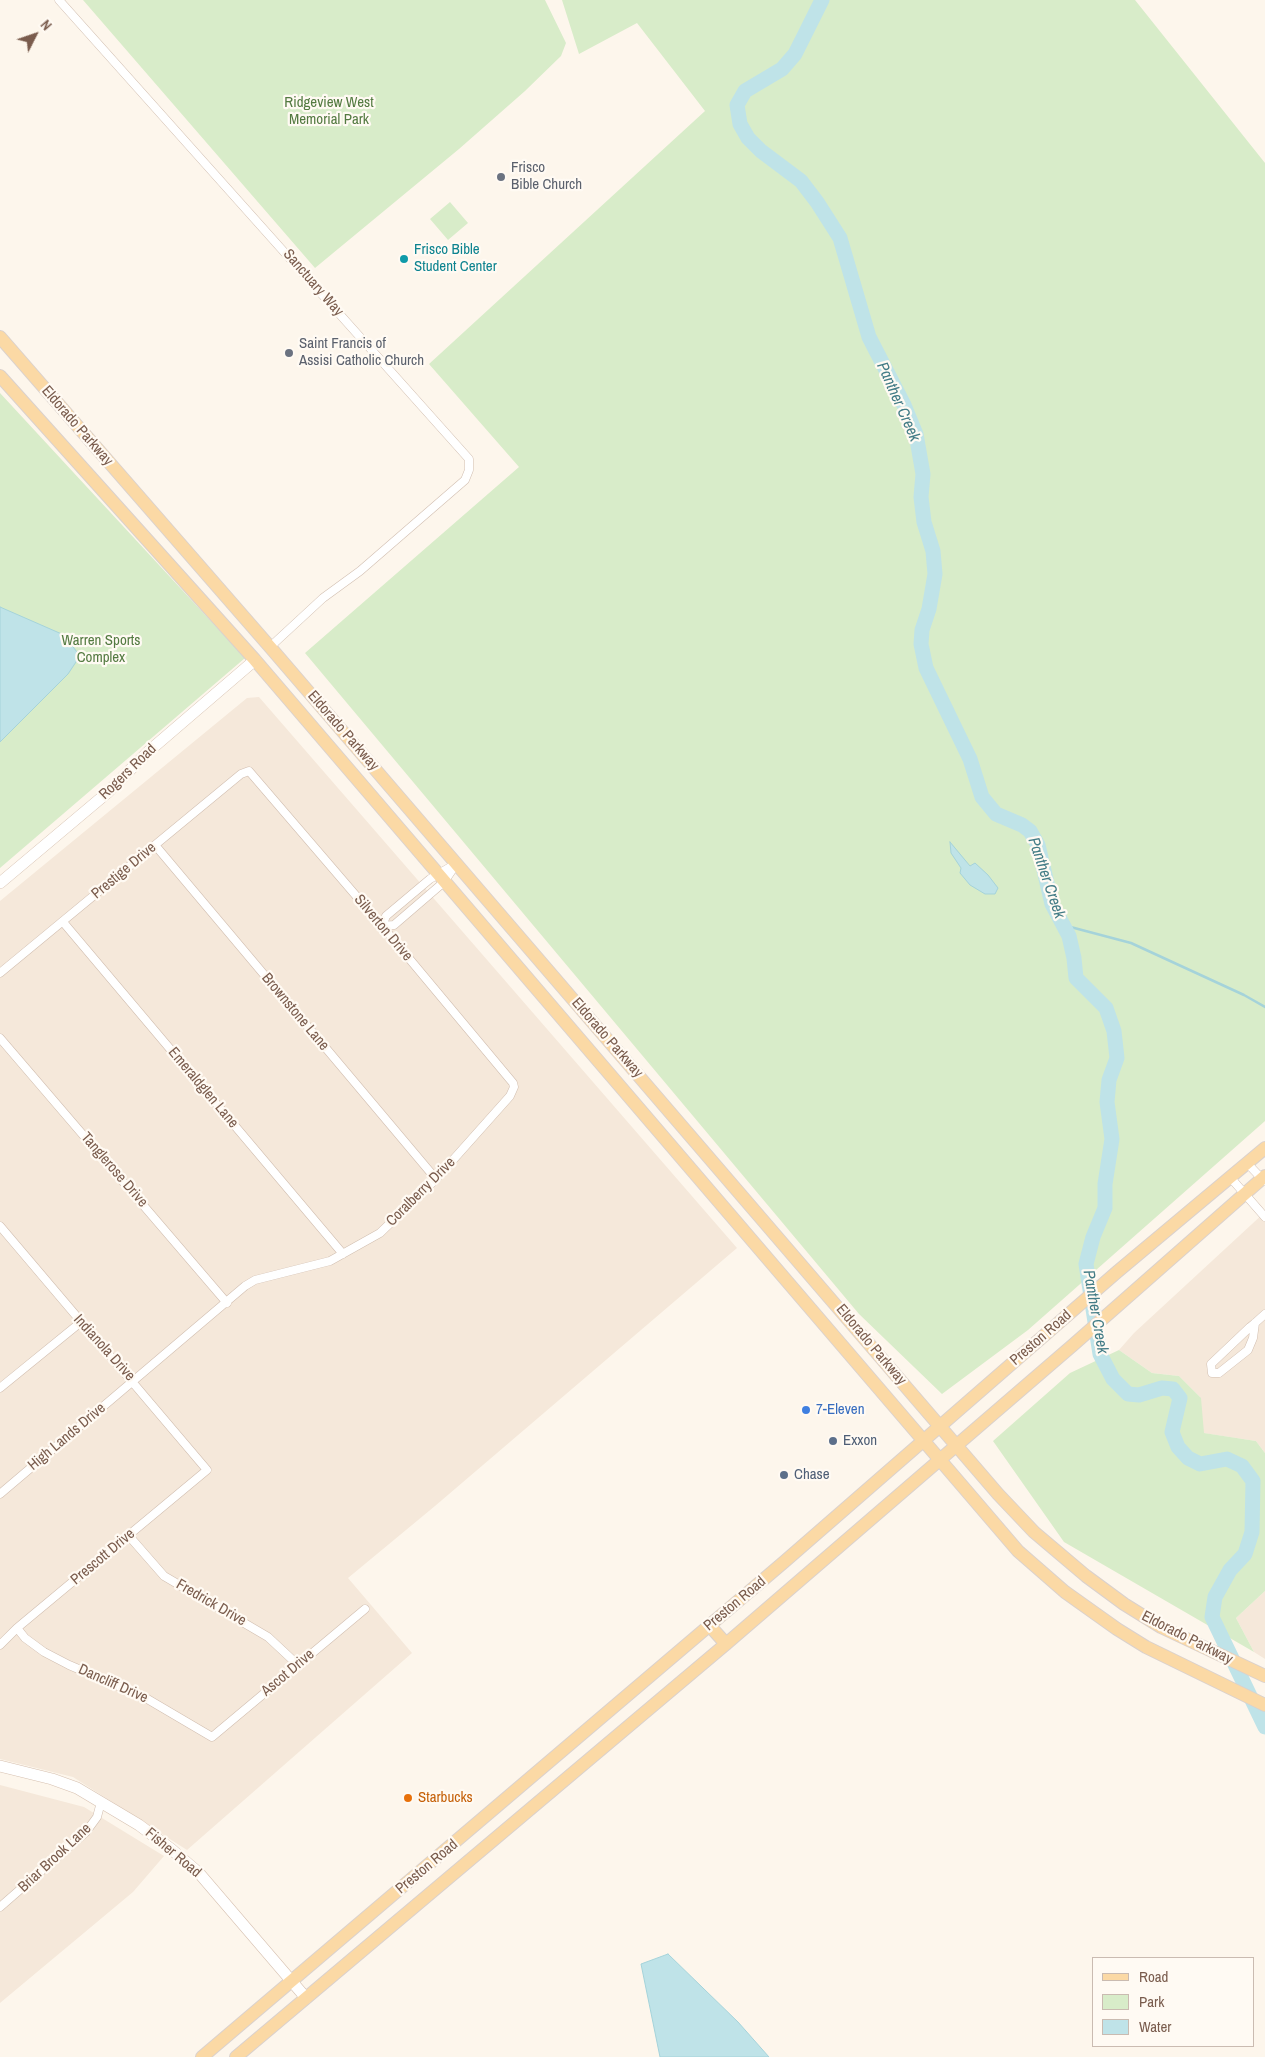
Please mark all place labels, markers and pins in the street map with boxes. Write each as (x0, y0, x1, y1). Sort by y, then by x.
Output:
place label: Frisco Bible Church (511, 159, 582, 194)
marker: Frisco Bible Church (495, 171, 507, 183)
place label: Frisco Bible Student Center (414, 241, 497, 276)
marker: Frisco Bible Student Center (398, 253, 410, 265)
place label: Saint Francis of Assisi Catholic Church (299, 335, 424, 370)
marker: Saint Francis of Assisi Catholic Church (283, 347, 295, 359)
place label: 7-Eleven (816, 1401, 865, 1419)
marker: 7-Eleven (800, 1404, 812, 1416)
place label: Exxon (843, 1432, 877, 1450)
marker: Exxon (827, 1435, 839, 1447)
place label: Chase (794, 1466, 830, 1484)
marker: Chase (778, 1469, 790, 1481)
place label: Starbucks (418, 1789, 473, 1807)
marker: Starbucks (402, 1792, 414, 1804)

